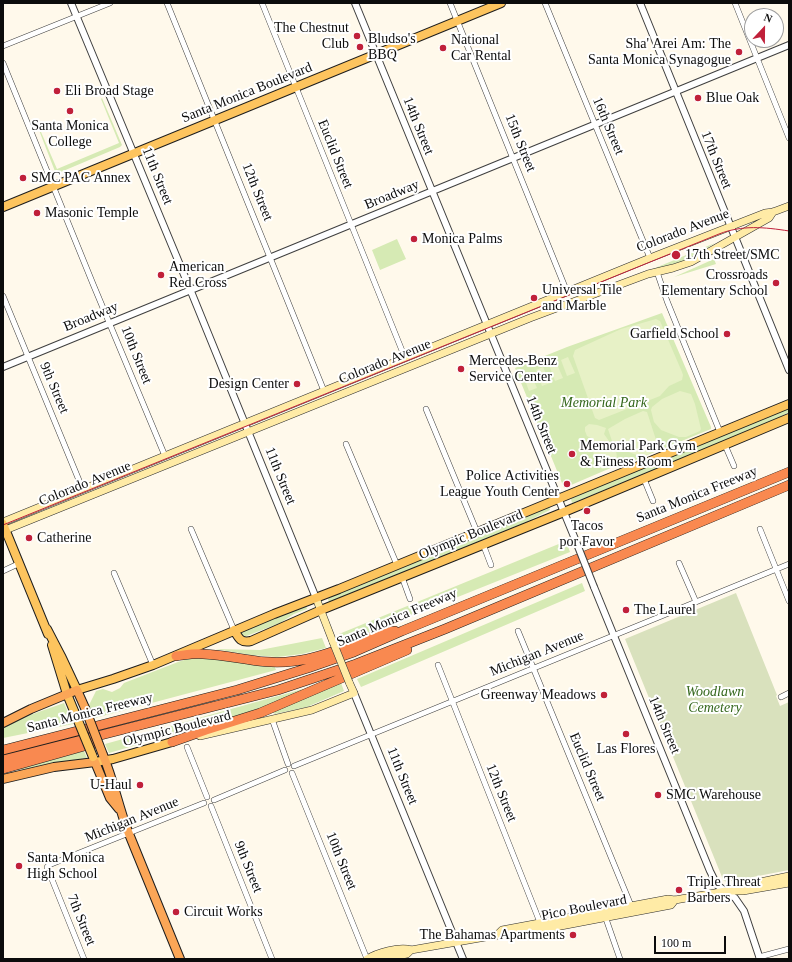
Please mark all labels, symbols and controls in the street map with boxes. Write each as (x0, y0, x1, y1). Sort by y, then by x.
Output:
north arrow (744, 8, 784, 48)
text: N (762, 11, 774, 25)
place label: The Chestnut Club (274, 20, 349, 52)
marker: The Chestnut Club (352, 31, 362, 41)
place label: Bludso's BBQ (368, 31, 416, 64)
place label: National Car Rental (451, 32, 511, 64)
place label: Sha' Arei Am: The Santa Monica Synagogue (588, 36, 731, 68)
marker: Bludso's BBQ (355, 42, 365, 52)
marker: National Car Rental (438, 43, 448, 53)
marker: Sha' Arei Am: The Santa Monica Synagogue (734, 47, 744, 57)
street label: Santa Monica Boulevard (179, 59, 315, 127)
place label: Eli Broad Stage (65, 83, 154, 99)
marker: Eli Broad Stage (52, 86, 62, 96)
place label: Blue Oak (706, 90, 759, 106)
marker: Blue Oak (693, 93, 703, 103)
street label: 14th Street (399, 95, 437, 157)
street label: 16th Street (588, 95, 628, 157)
marker: Santa Monica College (65, 106, 75, 116)
street label: 15th Street (501, 112, 539, 174)
street label: Euclid Street (314, 117, 356, 191)
place label: Santa Monica College (31, 118, 109, 150)
street label: 17th Street (697, 129, 735, 191)
street label: 11th Street (138, 145, 176, 207)
street label: 12th Street (238, 161, 276, 223)
place label: SMC PAC Annex (31, 170, 131, 186)
marker: SMC PAC Annex (18, 173, 28, 183)
street label: Broadway (362, 176, 422, 214)
place label: Masonic Temple (45, 205, 138, 221)
street label: Colorado Avenue (634, 206, 732, 256)
marker: Masonic Temple (32, 208, 42, 218)
place label: Monica Palms (422, 231, 502, 247)
marker: Monica Palms (409, 234, 419, 244)
place label: 17th Street/SMC (685, 247, 780, 263)
marker: 17th Street/SMC (670, 249, 682, 261)
place label: American Red Cross (169, 259, 227, 292)
place label: Crossroads Elementary School (661, 267, 768, 300)
marker: American Red Cross (156, 270, 166, 280)
marker: Crossroads Elementary School (771, 278, 781, 288)
place label: Universal Tile and Marble (542, 282, 622, 314)
marker: Universal Tile and Marble (529, 293, 539, 303)
street label: Broadway (61, 298, 121, 336)
street label: 10th Street (117, 324, 155, 386)
place label: Garfield School (630, 326, 719, 342)
marker: Garfield School (722, 329, 732, 339)
street label: Colorado Avenue (336, 336, 434, 388)
place label: Mercedes-Benz Service Center (469, 353, 557, 386)
street label: 9th Street (36, 360, 72, 416)
marker: Mercedes-Benz Service Center (456, 364, 466, 374)
place label: Design Center (209, 376, 289, 392)
marker: Design Center (292, 379, 302, 389)
street label: 14th Street (522, 394, 560, 456)
park label: Memorial Park (561, 395, 647, 411)
place label: Memorial Park Gym & Fitness Room (580, 438, 696, 470)
street label: 11th Street (261, 445, 299, 507)
marker: Memorial Park Gym & Fitness Room (567, 449, 577, 459)
street label: Colorado Avenue (36, 458, 134, 510)
street label: Santa Monica Freeway (634, 463, 760, 527)
place label: Police Activities League Youth Center (440, 468, 559, 500)
marker: Police Activities League Youth Center (562, 479, 572, 489)
street label: Olympic Boulevard (416, 506, 526, 564)
marker: Tacos por Favor (582, 506, 592, 516)
place label: Tacos por Favor (560, 518, 614, 550)
place label: Catherine (37, 530, 91, 546)
marker: Catherine (24, 533, 34, 543)
street label: Santa Monica Freeway (334, 585, 460, 651)
place label: The Laurel (634, 602, 696, 618)
marker: The Laurel (621, 605, 631, 615)
street label: Michigan Avenue (488, 628, 586, 680)
park label: Woodlawn Cemetery (686, 684, 744, 716)
place label: Greenway Meadows (481, 687, 596, 703)
street label: Santa Monica Freeway (25, 689, 155, 737)
marker: Greenway Meadows (599, 690, 609, 700)
street label: 14th Street (644, 694, 684, 756)
street label: Olympic Boulevard (121, 707, 233, 751)
marker: Las Flores (621, 729, 631, 739)
street label: Euclid Street (565, 730, 609, 804)
place label: Las Flores (597, 741, 655, 757)
street label: 11th Street (383, 745, 421, 807)
street label: 12th Street (482, 762, 520, 824)
place label: U-Haul (90, 777, 132, 793)
marker: U-Haul (135, 780, 145, 790)
place label: SMC Warehouse (666, 787, 761, 803)
marker: SMC Warehouse (653, 790, 663, 800)
street label: Michigan Avenue (83, 794, 181, 846)
street label: 10th Street (322, 830, 360, 892)
street label: 9th Street (230, 839, 266, 895)
place label: Santa Monica High School (27, 850, 104, 882)
marker: Santa Monica High School (14, 861, 24, 871)
place label: Triple Threat Barbers (687, 874, 761, 906)
marker: Triple Threat Barbers (674, 885, 684, 895)
street label: Pico Boulevard (540, 891, 628, 925)
street label: 7th Street (63, 892, 99, 948)
place label: Circuit Works (184, 904, 263, 920)
marker: Circuit Works (171, 907, 181, 917)
place label: The Bahamas Apartments (420, 927, 565, 943)
scale bar (656, 928, 728, 954)
marker: The Bahamas Apartments (568, 930, 578, 940)
text: 100 m (661, 936, 691, 950)

